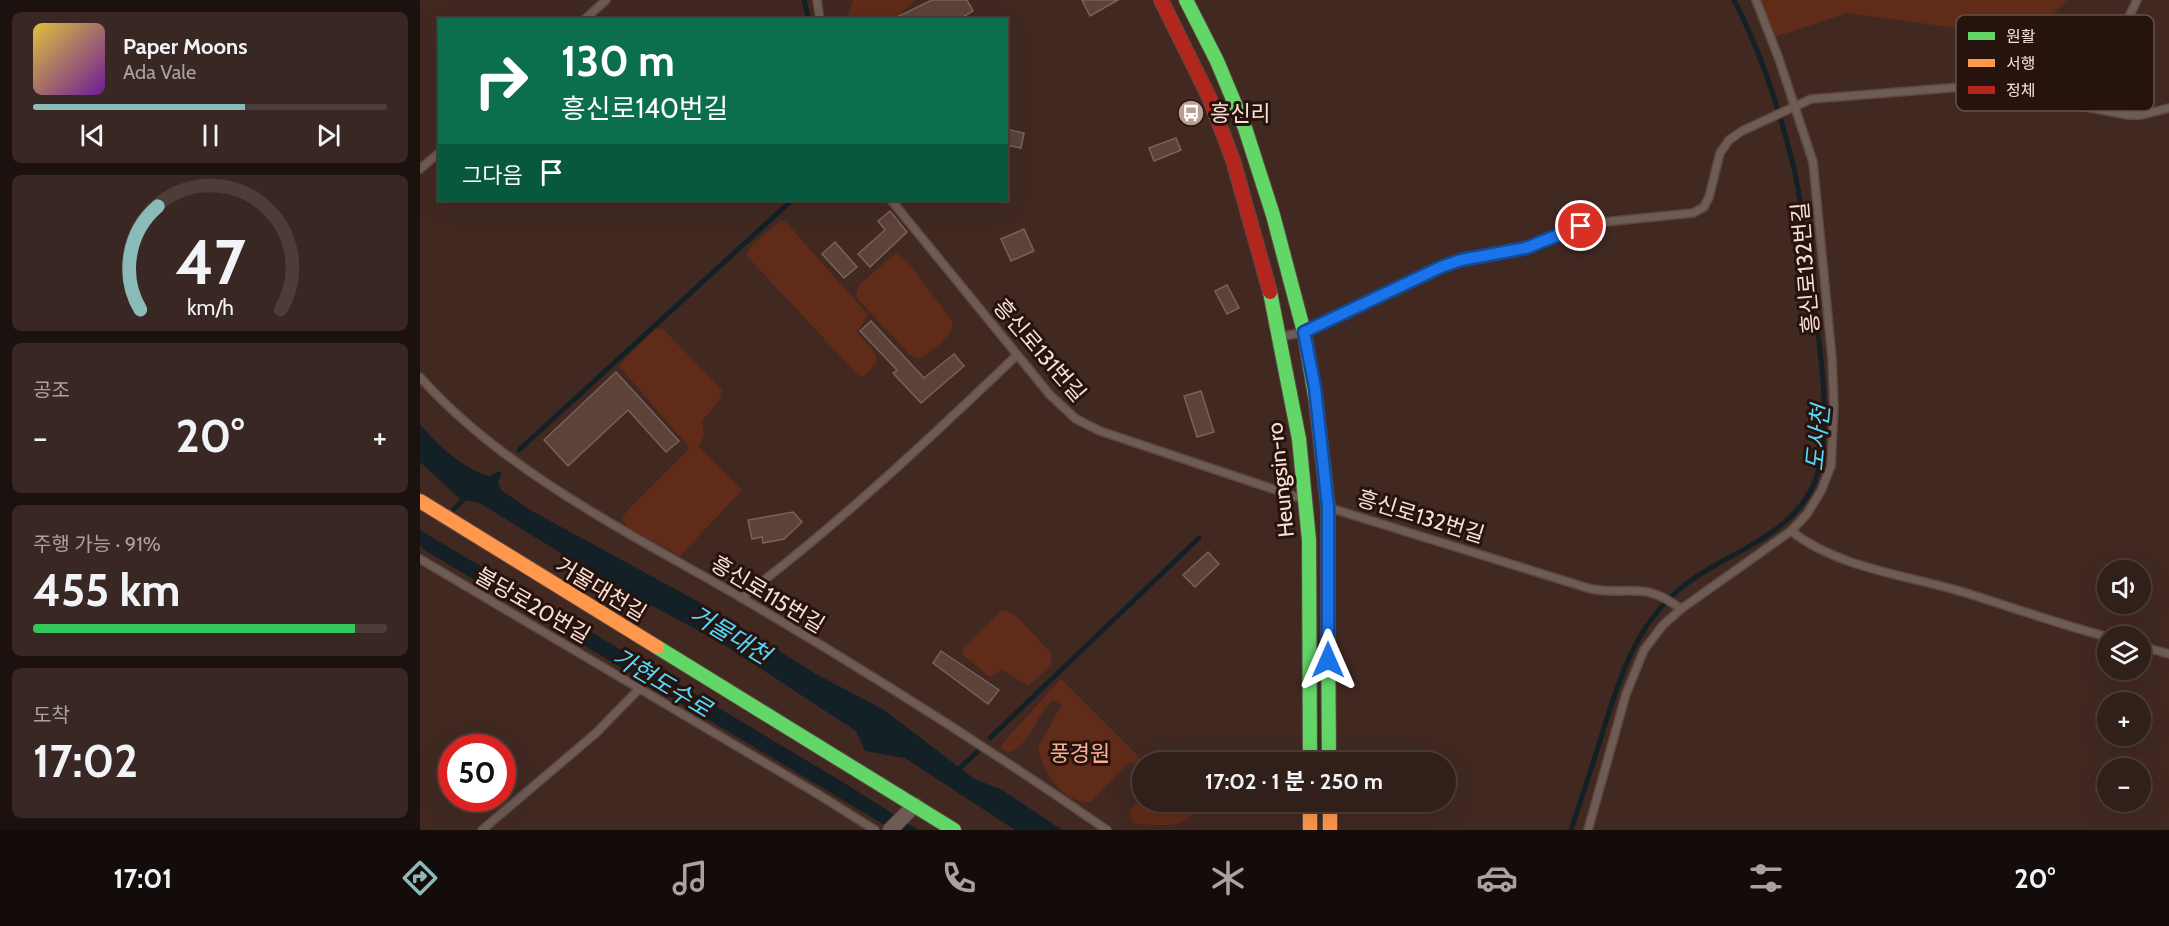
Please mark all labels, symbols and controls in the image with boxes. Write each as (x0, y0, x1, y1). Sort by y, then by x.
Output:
legend (1956, 15, 2154, 111)
text: 원활 (2006, 27, 2036, 46)
text: Paper Moons (123, 33, 247, 60)
text: 130 m (561, 35, 675, 87)
icon: right (462, 42, 540, 120)
text: 서행 (2006, 54, 2035, 73)
text: Ada Vale (123, 60, 196, 84)
text: 정체 (2006, 81, 2035, 100)
text: 흥신로140번길 (561, 92, 728, 125)
bus stop icon: 흥신리 (1176, 98, 1206, 128)
place label: 흥신리 (1210, 100, 1271, 127)
icon: previous (76, 119, 109, 152)
icon: pause (194, 119, 227, 152)
icon: next (312, 119, 345, 152)
icon: arrive (535, 156, 568, 189)
text: 그다음 (462, 162, 523, 189)
pin (1555, 200, 1606, 251)
street label: 흥신로132번길 (1786, 201, 1825, 335)
icon: arrive (1564, 209, 1597, 242)
text: 47 (175, 224, 245, 300)
street label: 흥신로131번길 (988, 293, 1092, 407)
text: km/h (187, 294, 233, 320)
text: 공조 (33, 378, 70, 402)
water label: 도사천 (1800, 401, 1836, 472)
text: 20° (176, 409, 244, 463)
text: − (33, 417, 48, 457)
text: + (372, 417, 387, 457)
street label: Heungsin-ro (1261, 421, 1300, 539)
street label: 흥신로132번길 (1354, 484, 1488, 549)
text: 주행 가능 · 91% (33, 532, 161, 556)
street label: 흥신로115번길 (706, 550, 829, 639)
street label: 거물대천길 (550, 552, 651, 627)
map controls (2097, 560, 2151, 812)
button: sound (2097, 560, 2151, 614)
street label: 불당로20번길 (471, 562, 595, 649)
text: 455 km (33, 563, 180, 617)
water label: 거물대천 (685, 599, 778, 671)
button: layers (2097, 626, 2151, 680)
position arrow (1296, 628, 1360, 692)
water label: 가현도수로 (607, 642, 718, 724)
button: + (2097, 692, 2151, 746)
text: 도착 (33, 703, 70, 727)
text: 17:02 (33, 734, 138, 788)
speed limit sign: 50 (438, 734, 516, 812)
park label: 풍경원 (1050, 740, 1110, 767)
button: − (2097, 758, 2151, 812)
text: 17:02 · 1 분 · 250 m (1205, 768, 1383, 795)
icon: directions (399, 857, 441, 899)
icon: music (669, 857, 711, 899)
icon: phone (938, 857, 980, 899)
icon: climate (1207, 857, 1249, 899)
icon: car (1476, 857, 1518, 899)
icon: filters (1745, 857, 1787, 899)
text: 17:01 (114, 862, 172, 895)
text: 20° (2014, 862, 2055, 895)

